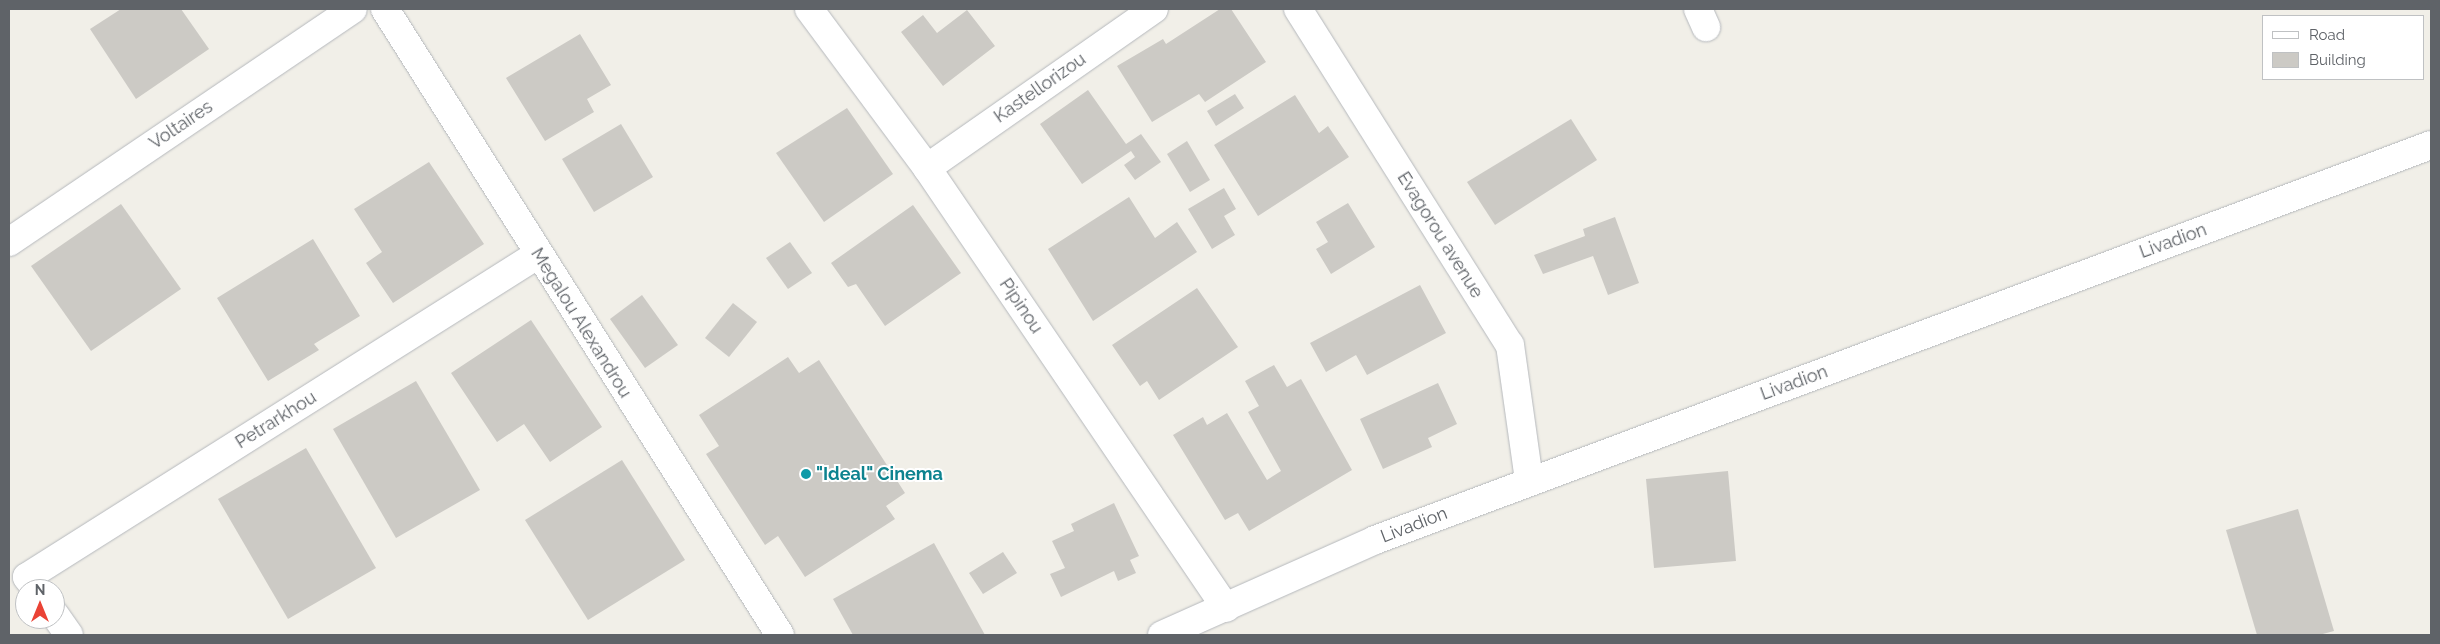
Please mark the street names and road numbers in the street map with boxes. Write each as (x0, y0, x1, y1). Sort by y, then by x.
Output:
street label: Kastellorizou (990, 48, 1090, 128)
street label: Voltaires (145, 96, 217, 154)
street label: Evagorou avenue (1392, 168, 1488, 302)
street label: Livadion (2136, 219, 2210, 263)
street label: Megalou Alexandrou (526, 244, 636, 402)
street label: Pipinou (995, 274, 1047, 338)
street label: Livadion (1757, 361, 1831, 405)
street label: Petrarkhou (232, 387, 320, 453)
street label: Livadion (1377, 502, 1451, 548)

